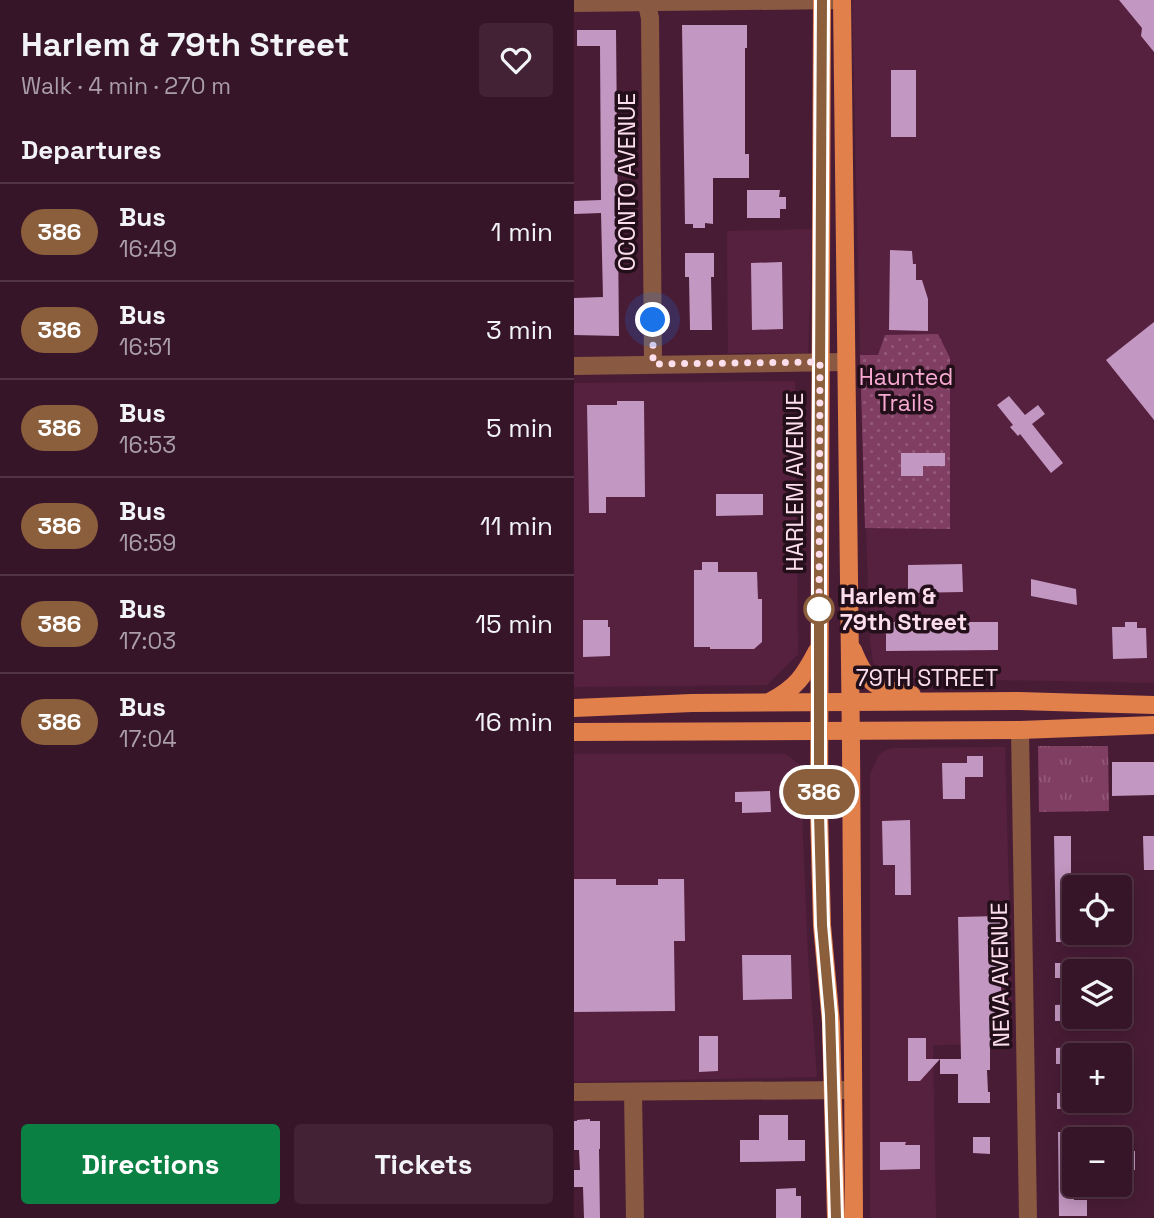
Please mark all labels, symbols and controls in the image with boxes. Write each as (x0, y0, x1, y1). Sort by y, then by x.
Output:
button: heart (479, 23, 553, 97)
text: Harlem & 79th Street (21, 24, 350, 66)
text: Walk · 4 min · 270 m (21, 71, 231, 101)
street label: OCONTO AVENUE (612, 93, 642, 271)
text: Departures (21, 133, 162, 167)
text: Bus (119, 200, 166, 234)
text: 1 min (491, 215, 553, 249)
text: 386 (38, 216, 81, 247)
text: 16:49 (119, 234, 177, 264)
text: Bus (119, 298, 166, 332)
your location (635, 302, 670, 337)
text: 3 min (486, 313, 553, 347)
text: 386 (38, 314, 81, 345)
text: 16:51 (119, 332, 172, 362)
park label: Haunted Trails (859, 362, 953, 418)
street label: HARLEM AVENUE (780, 392, 810, 572)
text: Bus (119, 396, 166, 430)
text: 5 min (486, 411, 553, 445)
text: 386 (38, 412, 81, 443)
text: 16:53 (119, 430, 176, 460)
text: Bus (119, 494, 166, 528)
text: 11 min (480, 509, 553, 543)
text: 386 (38, 510, 81, 541)
text: 16:59 (119, 528, 176, 558)
place label: Harlem & 79th Street (840, 581, 967, 637)
text: Bus (119, 592, 166, 626)
marker: Harlem & 79th Street (804, 594, 834, 624)
text: 15 min (475, 607, 553, 641)
text: 386 (38, 608, 81, 639)
text: 17:03 (119, 626, 176, 656)
street label: 79TH STREET (856, 663, 998, 693)
text: Bus (119, 690, 166, 724)
text: 16 min (475, 705, 553, 739)
text: 386 (38, 706, 81, 737)
text: 17:04 (119, 724, 177, 754)
line badge: 386 (779, 769, 859, 815)
text: 386 (797, 776, 841, 807)
map controls (1062, 875, 1132, 1197)
button: locate (1062, 875, 1132, 945)
street label: NEVA AVENUE (984, 902, 1016, 1048)
button: layers (1062, 959, 1132, 1029)
button: + (1062, 1043, 1132, 1113)
button: Directions (21, 1124, 280, 1204)
button: Tickets (294, 1124, 553, 1204)
button: − (1062, 1127, 1132, 1197)

